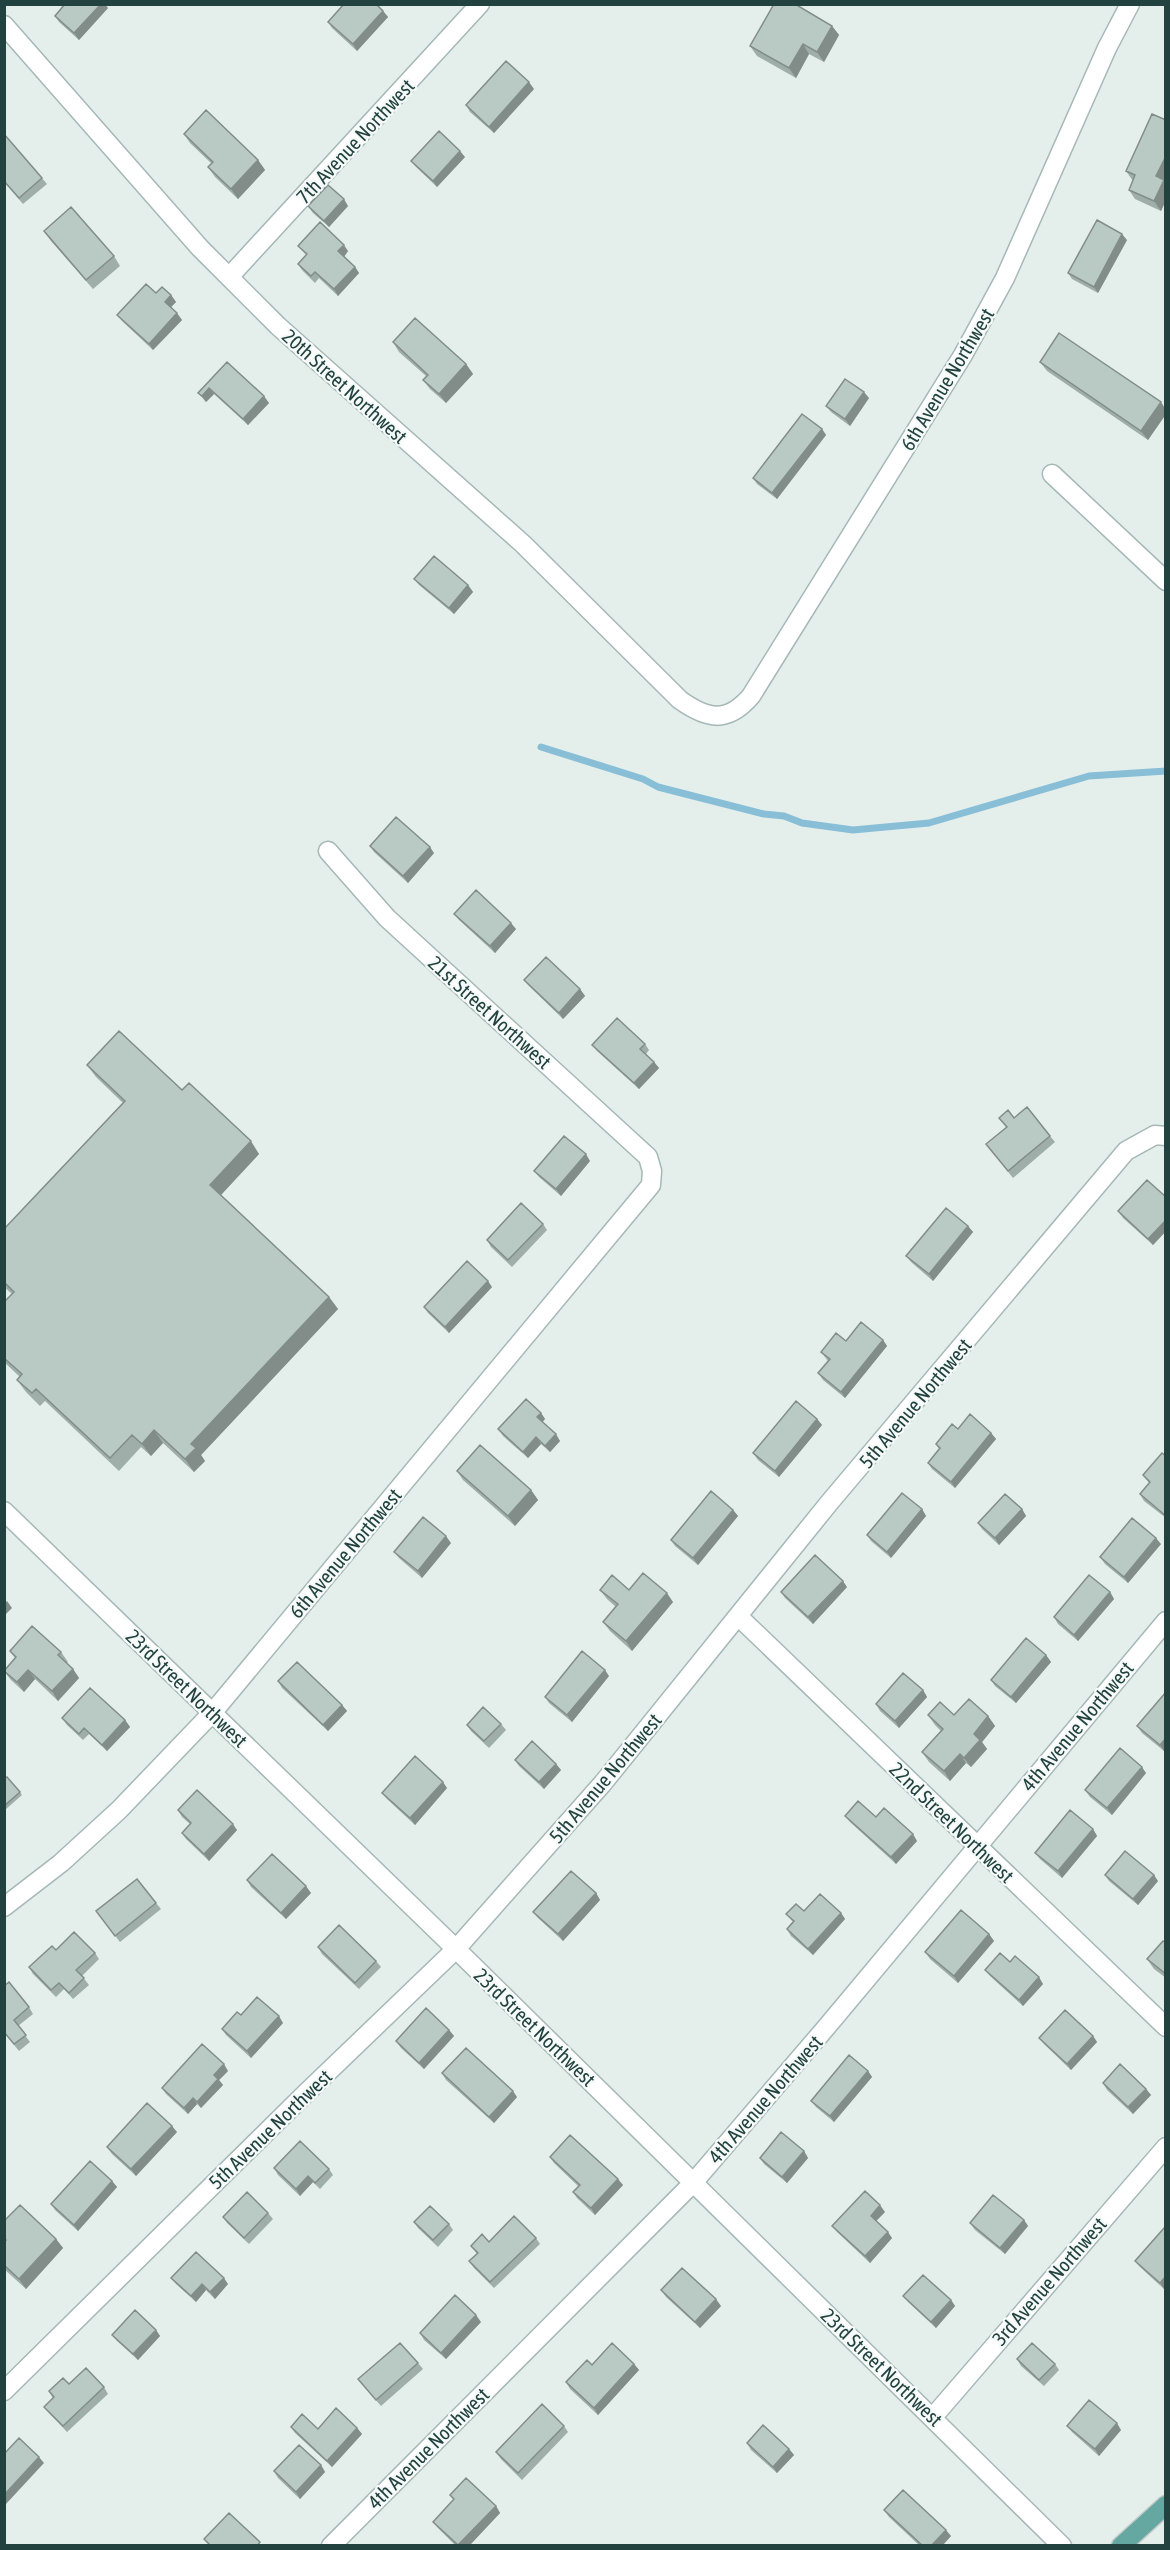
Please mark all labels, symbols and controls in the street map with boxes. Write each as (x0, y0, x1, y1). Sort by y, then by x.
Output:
street label: 7th Avenue Northwest (291, 74, 419, 208)
street label: 6th Avenue Northwest (896, 304, 999, 454)
street label: 20th Street Northwest (278, 324, 412, 448)
street label: 21st Street Northwest (424, 951, 556, 1073)
street label: 5th Avenue Northwest (854, 1333, 976, 1472)
street label: 6th Avenue Northwest (284, 1483, 406, 1622)
street label: 23rd Street Northwest (122, 1624, 253, 1752)
street label: 4th Avenue Northwest (1016, 1656, 1138, 1795)
street label: 5th Avenue Northwest (544, 1708, 666, 1847)
street label: 22nd Street Northwest (885, 1757, 1019, 1887)
street label: 23rd Street Northwest (470, 1963, 601, 2091)
street label: 4th Avenue Northwest (703, 2030, 827, 2168)
street label: 5th Avenue Northwest (204, 2064, 336, 2193)
street label: 3rd Avenue Northwest (987, 2212, 1111, 2350)
street label: 23rd Street Northwest (817, 2303, 948, 2431)
street label: 4th Avenue Northwest (363, 2383, 493, 2513)

